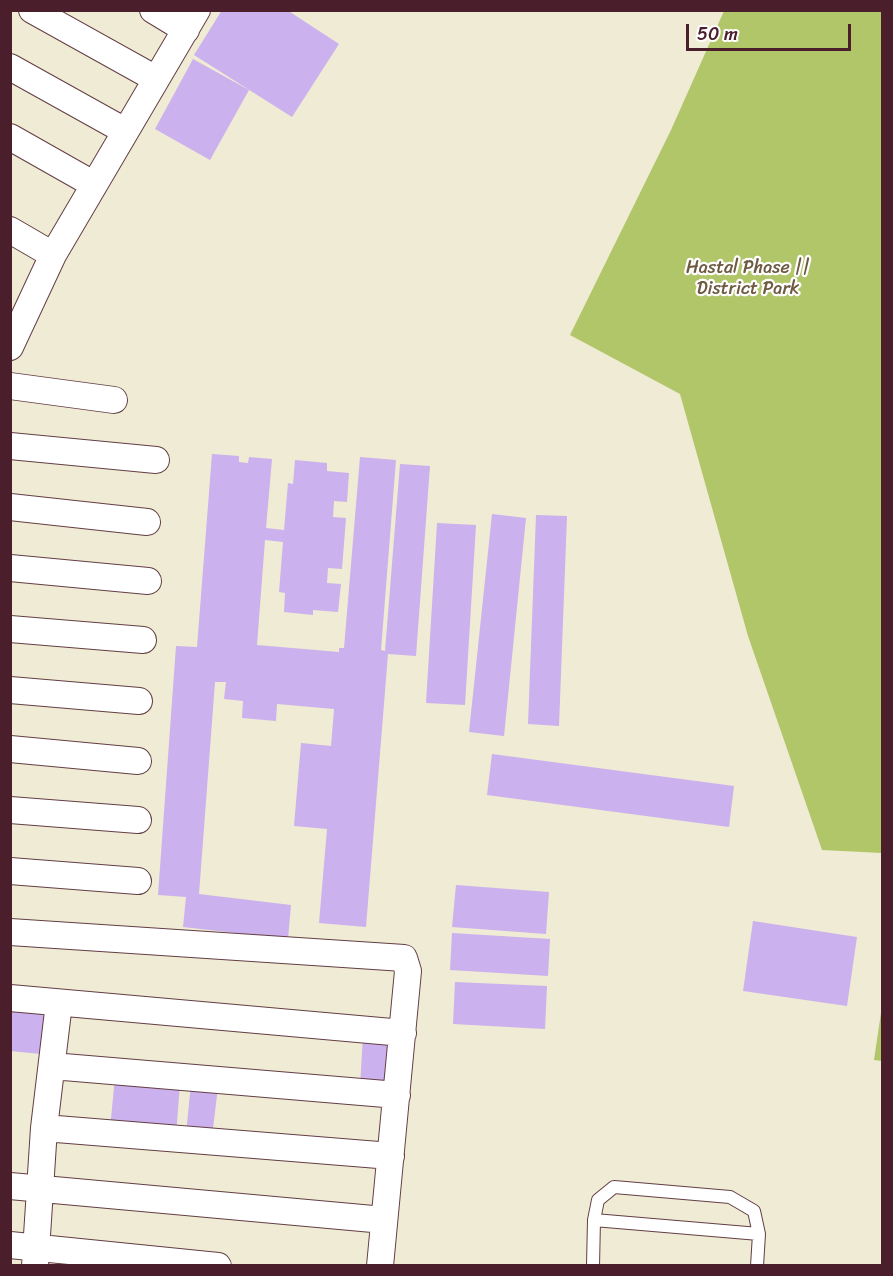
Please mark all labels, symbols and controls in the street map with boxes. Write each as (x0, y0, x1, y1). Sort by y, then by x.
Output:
scale bar (689, 12, 854, 50)
text: 50 m (697, 18, 738, 50)
park label: Hastal Phase || District Park (686, 257, 810, 300)

